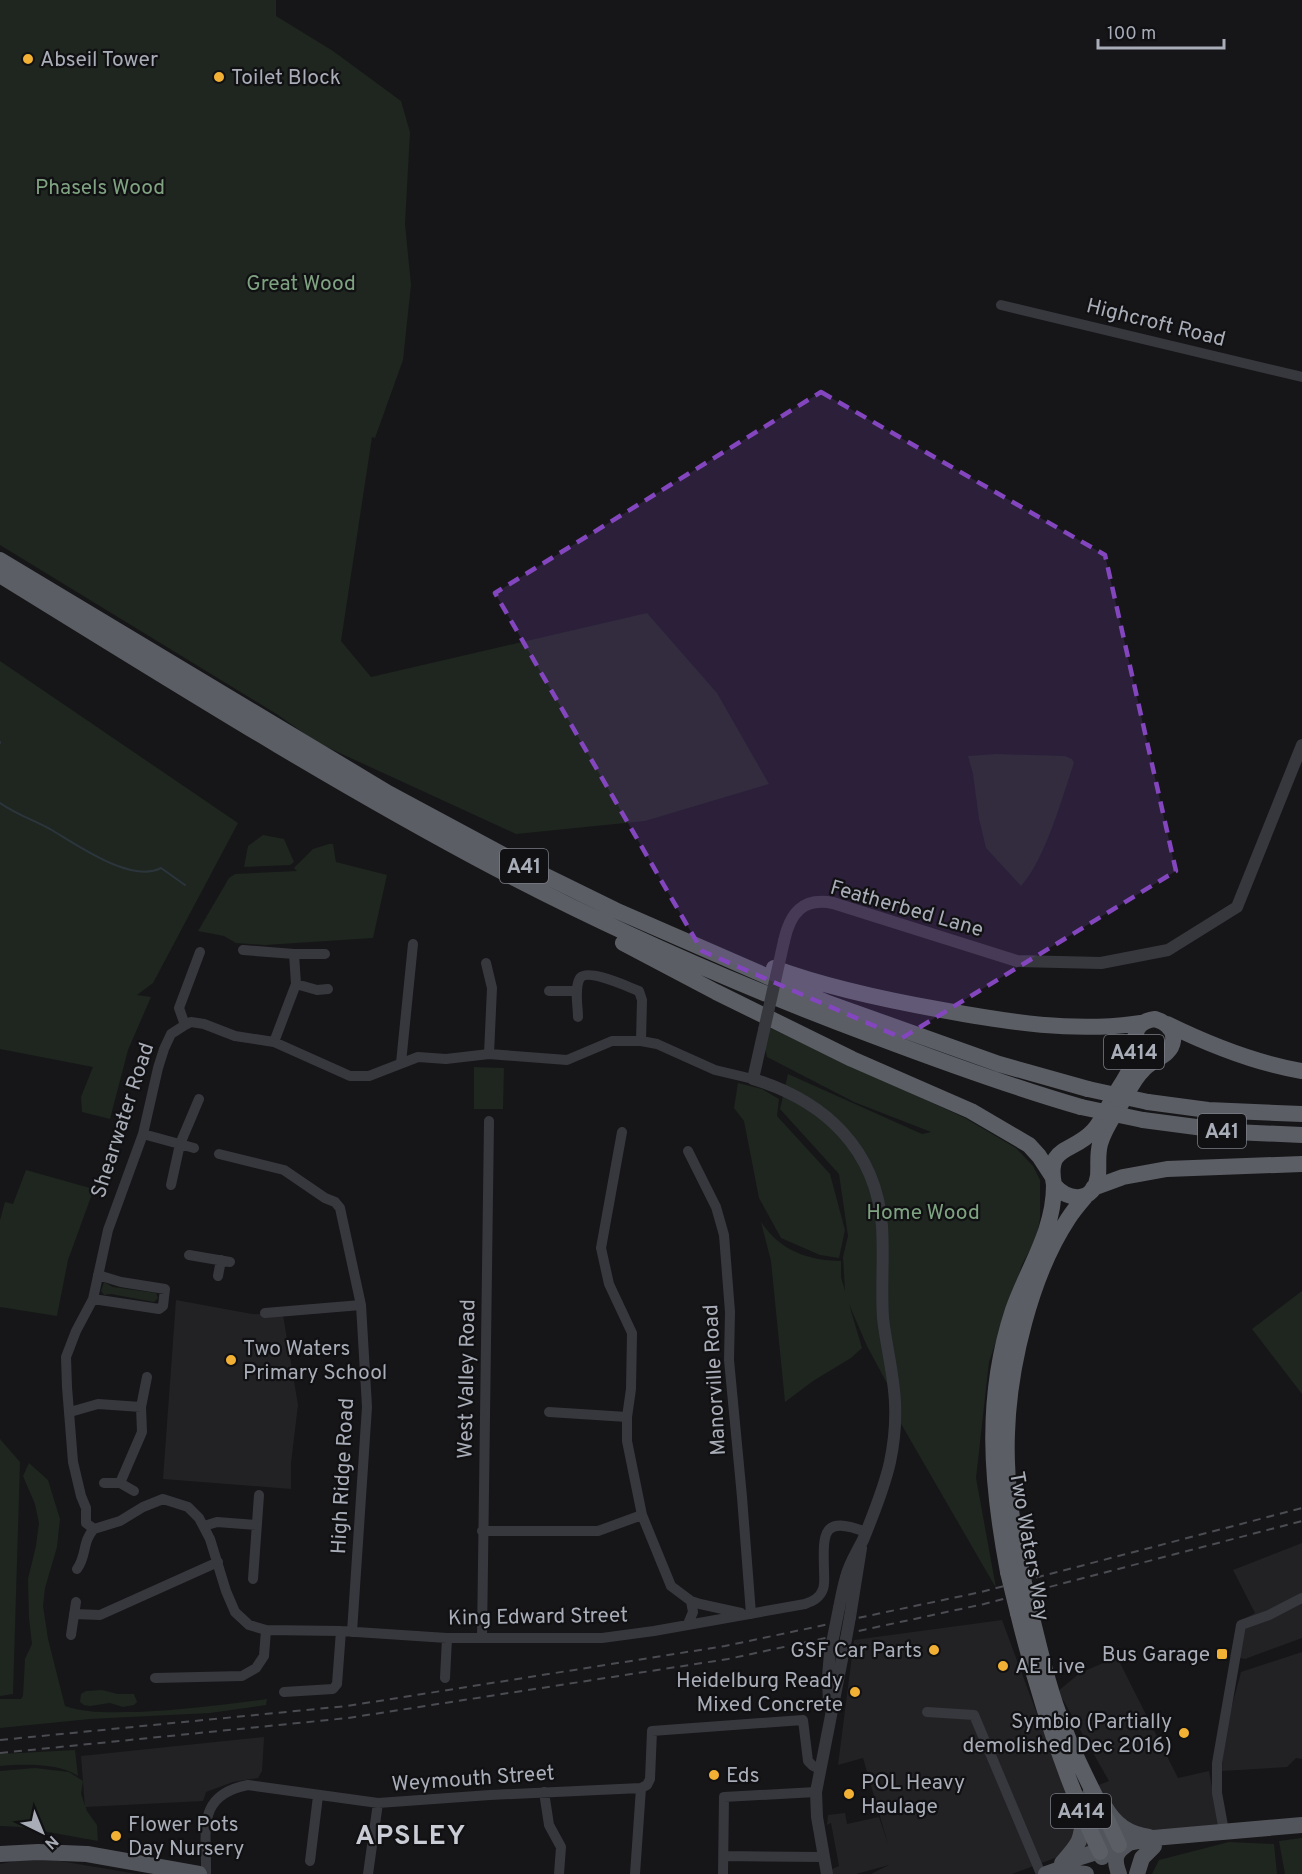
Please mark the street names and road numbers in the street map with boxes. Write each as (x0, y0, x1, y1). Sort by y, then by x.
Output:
street label: Highcroft Road (1083, 293, 1228, 354)
road number: A41 (500, 849, 548, 883)
street label: Featherbed Lane (827, 875, 986, 944)
road number: A414 (1104, 1035, 1164, 1069)
street label: Shearwater Road (86, 1039, 161, 1202)
road number: A41 (1198, 1114, 1246, 1148)
street label: West Valley Road (453, 1299, 482, 1459)
street label: Manorville Road (698, 1304, 733, 1456)
street label: High Ridge Road (326, 1397, 361, 1555)
street label: Two Waters Way (1002, 1470, 1055, 1623)
street label: King Edward Street (448, 1602, 628, 1633)
street label: Weymouth Street (391, 1760, 555, 1799)
road number: A414 (1051, 1794, 1111, 1828)

